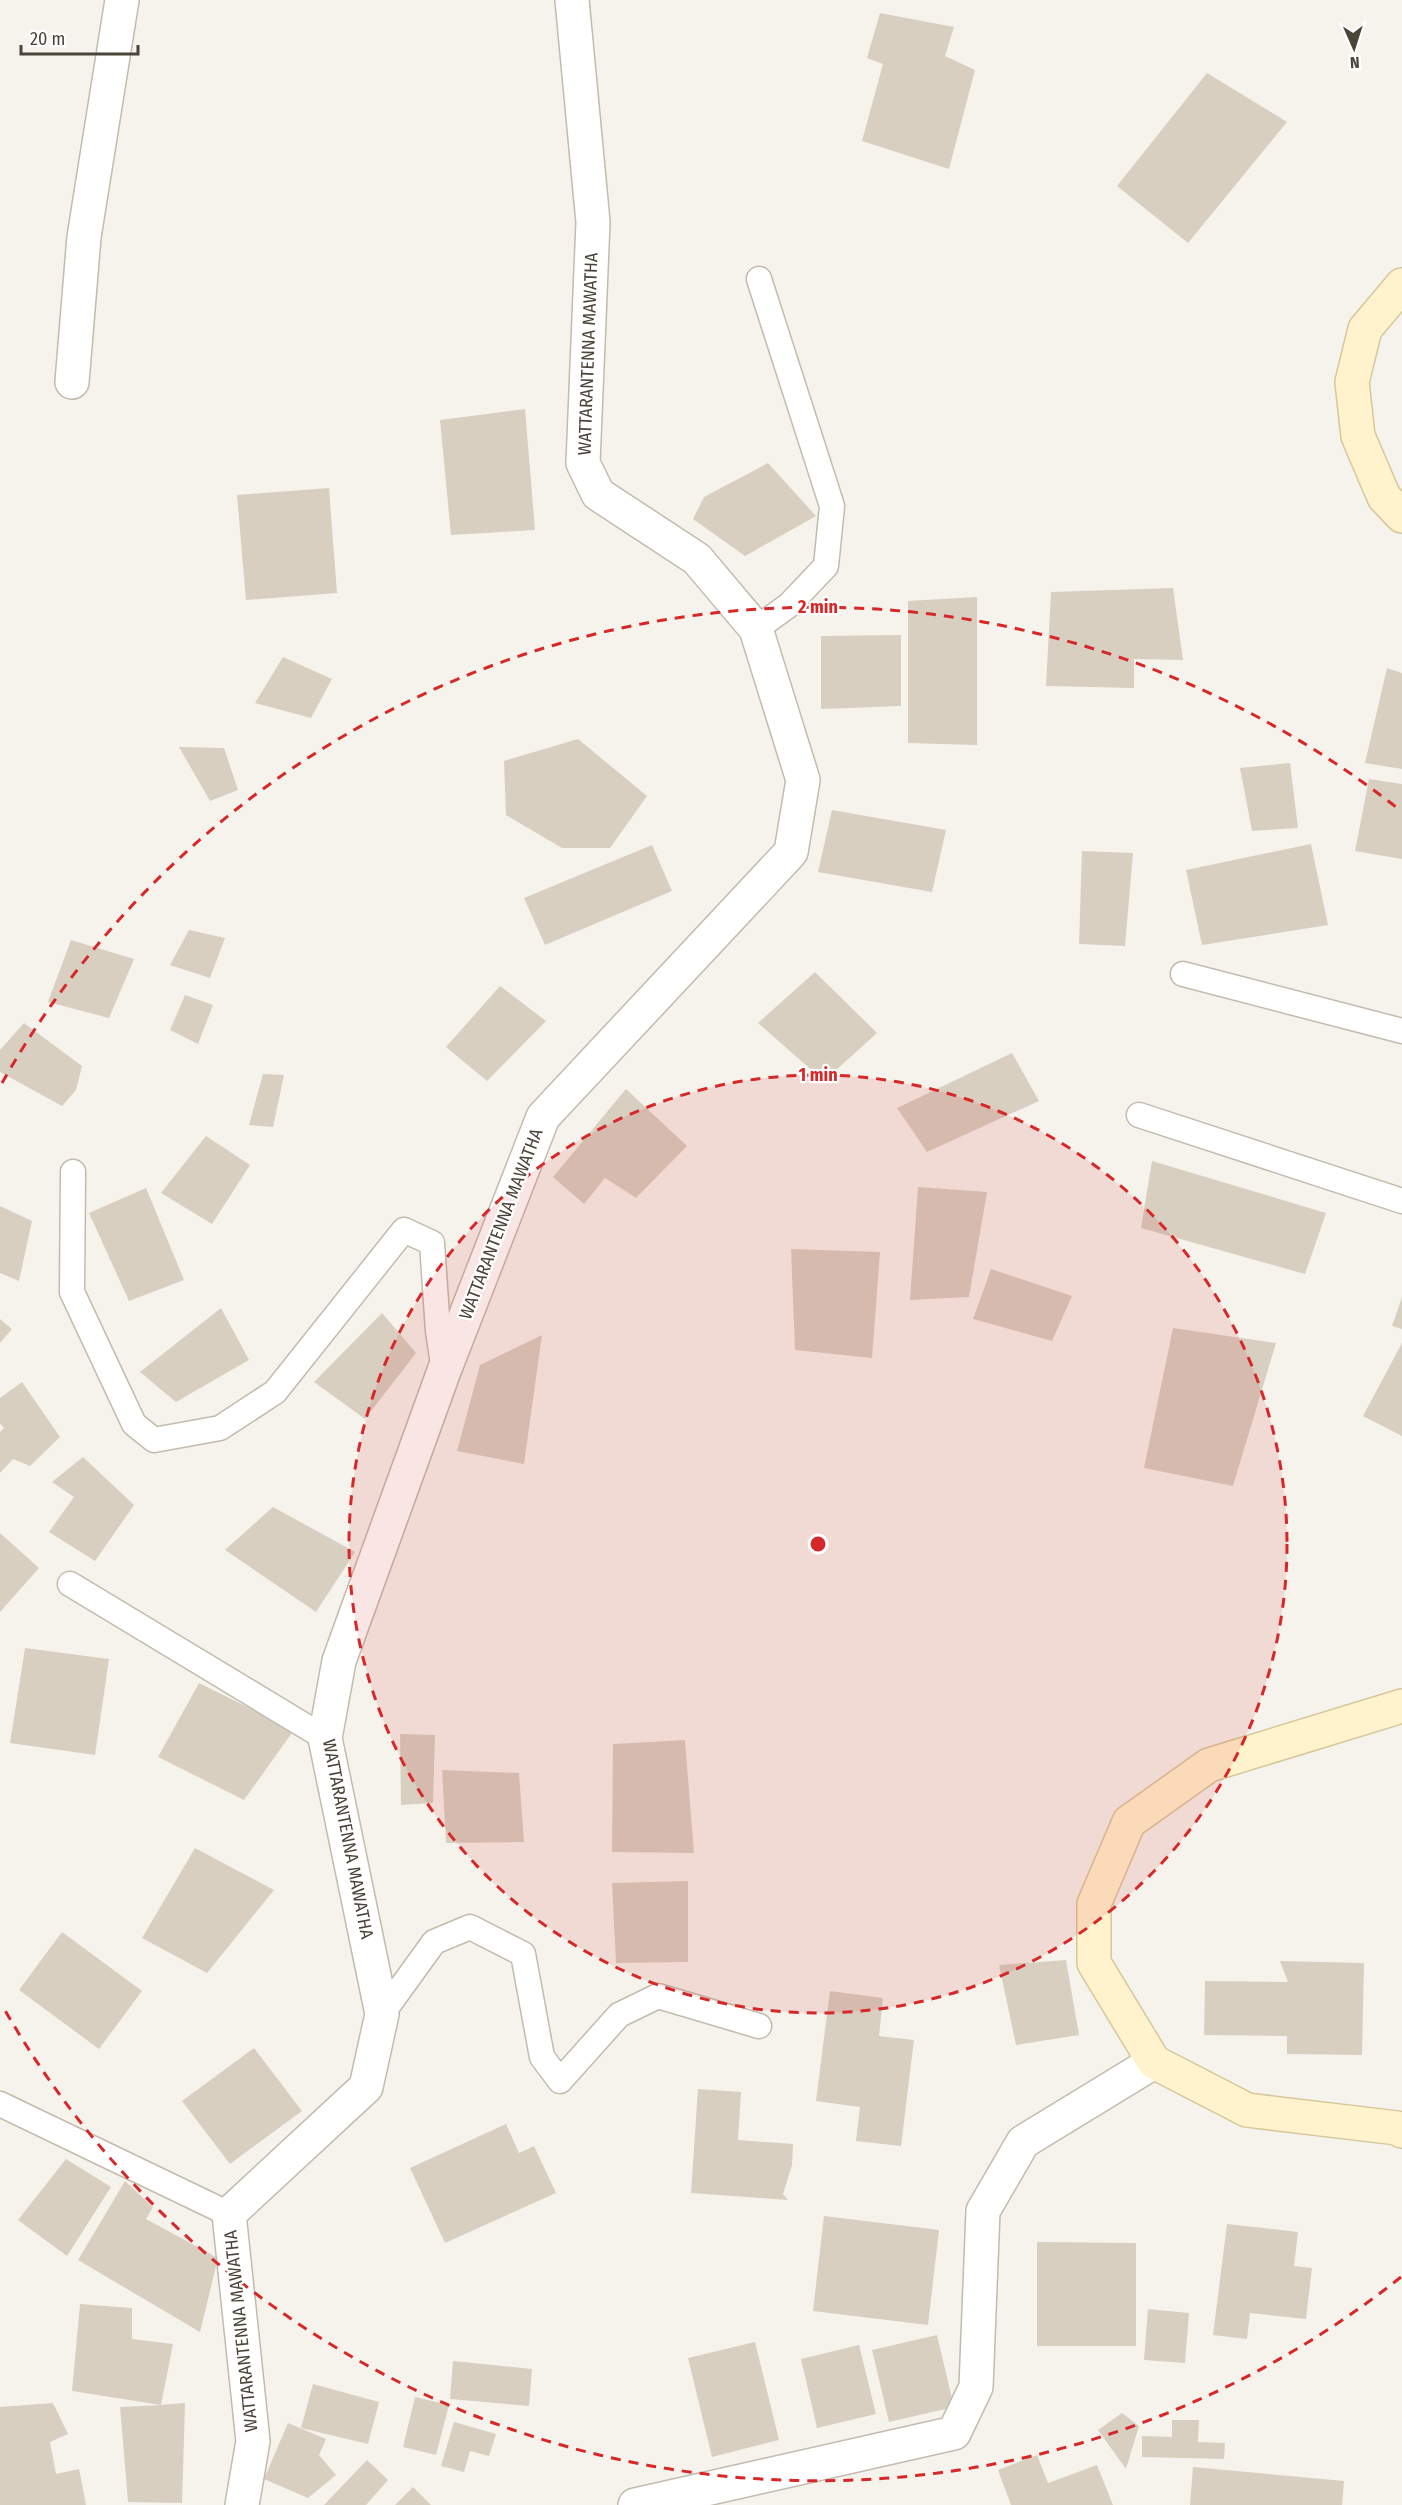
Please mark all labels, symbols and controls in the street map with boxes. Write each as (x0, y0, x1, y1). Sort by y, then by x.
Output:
scale bar (21, 18, 138, 56)
north arrow (1324, 18, 1384, 78)
text: 20 m (30, 28, 65, 50)
text: N (1349, 53, 1360, 72)
street label: WATTARANTENNA MAWATHA (573, 252, 603, 456)
text: 2 min (797, 596, 838, 618)
text: 1 min (798, 1064, 838, 1086)
street label: WATTARANTENNA MAWATHA (454, 1125, 548, 1323)
centre of rings (808, 1534, 828, 1554)
street label: WATTARANTENNA MAWATHA (318, 1737, 378, 1941)
street label: WATTARANTENNA MAWATHA (219, 2228, 263, 2433)

